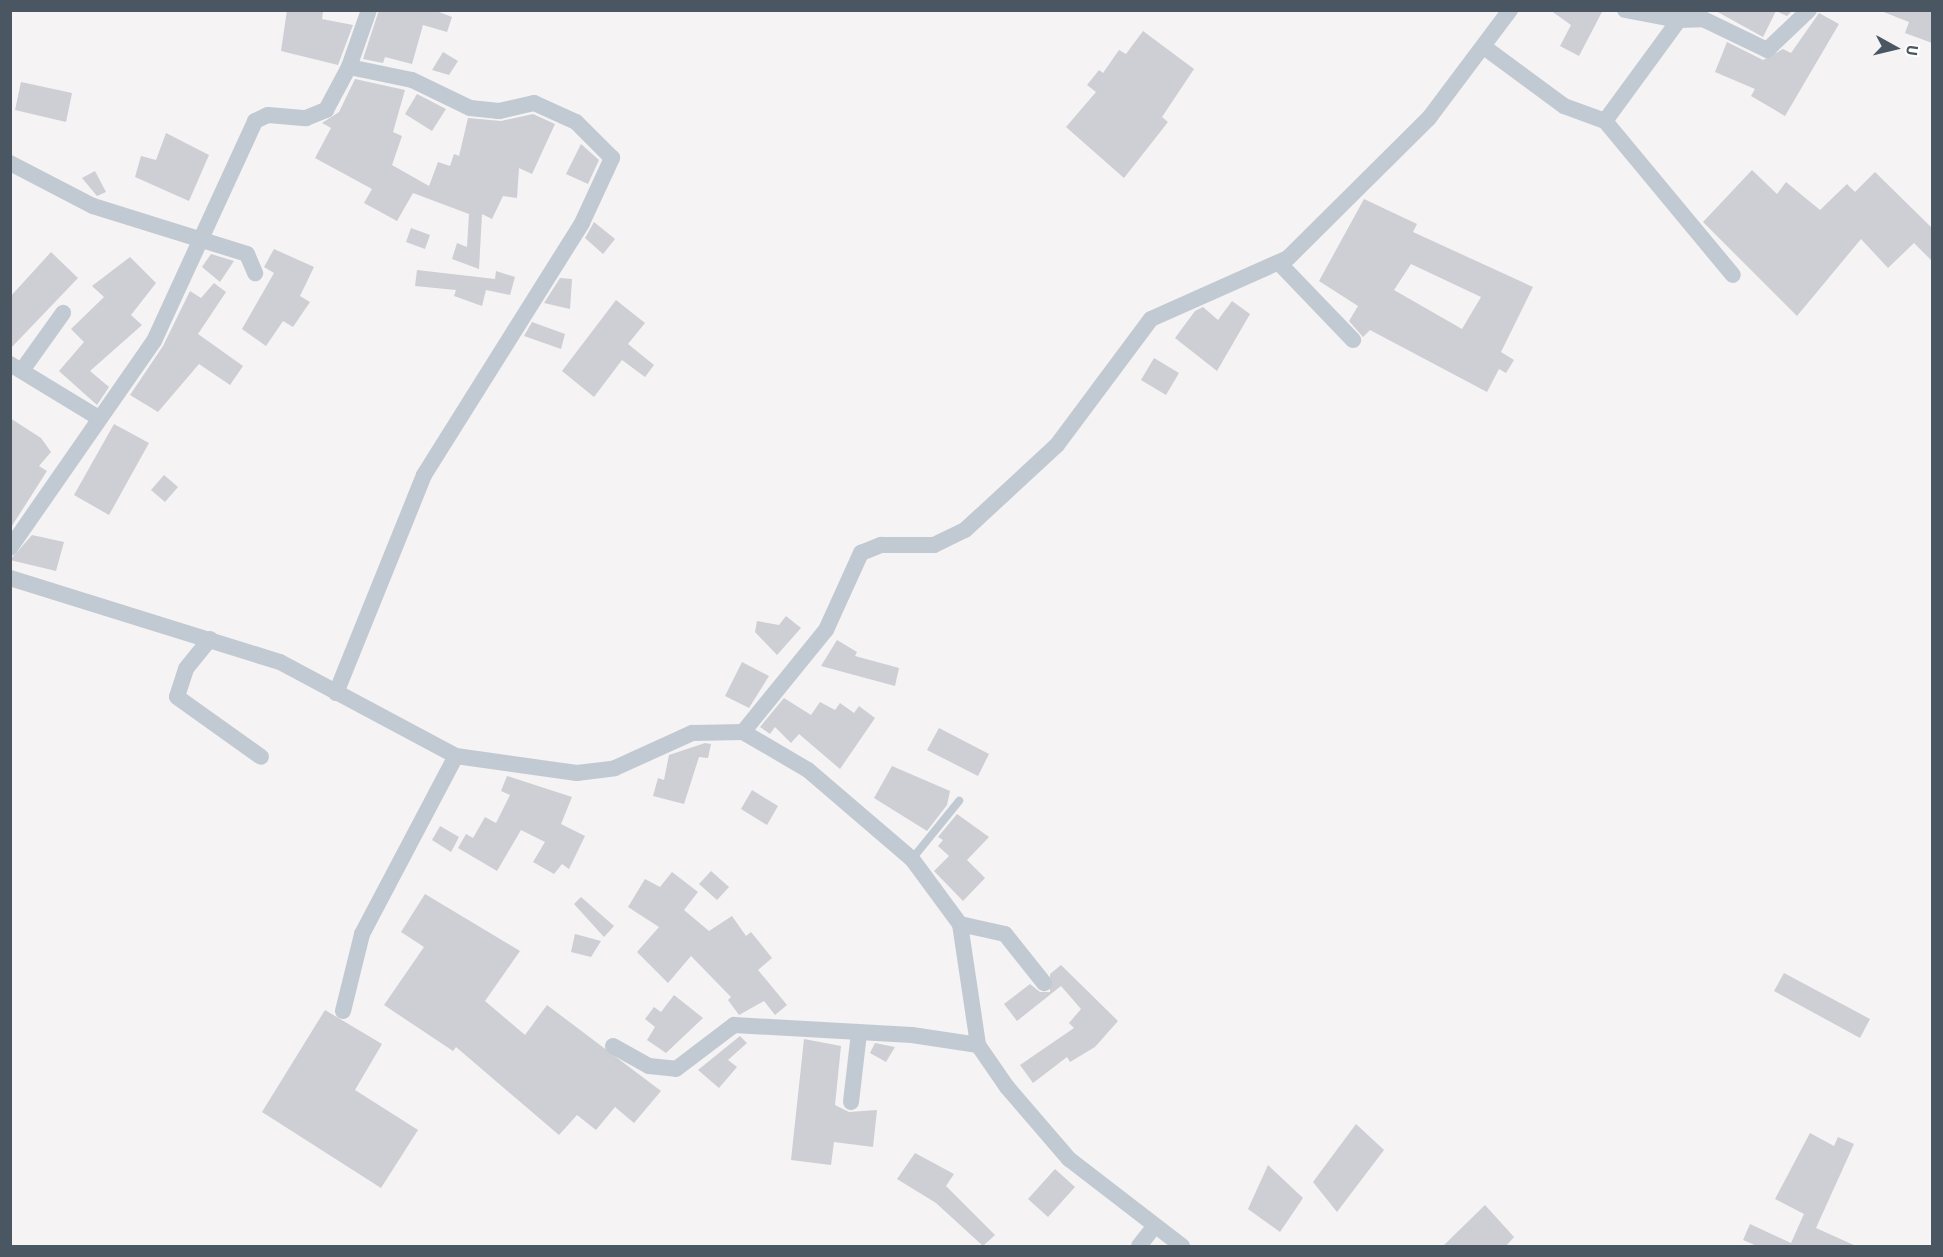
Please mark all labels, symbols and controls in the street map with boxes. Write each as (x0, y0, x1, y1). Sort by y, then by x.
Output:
north arrow (1865, 18, 1925, 78)
text: U (1900, 44, 1925, 57)

